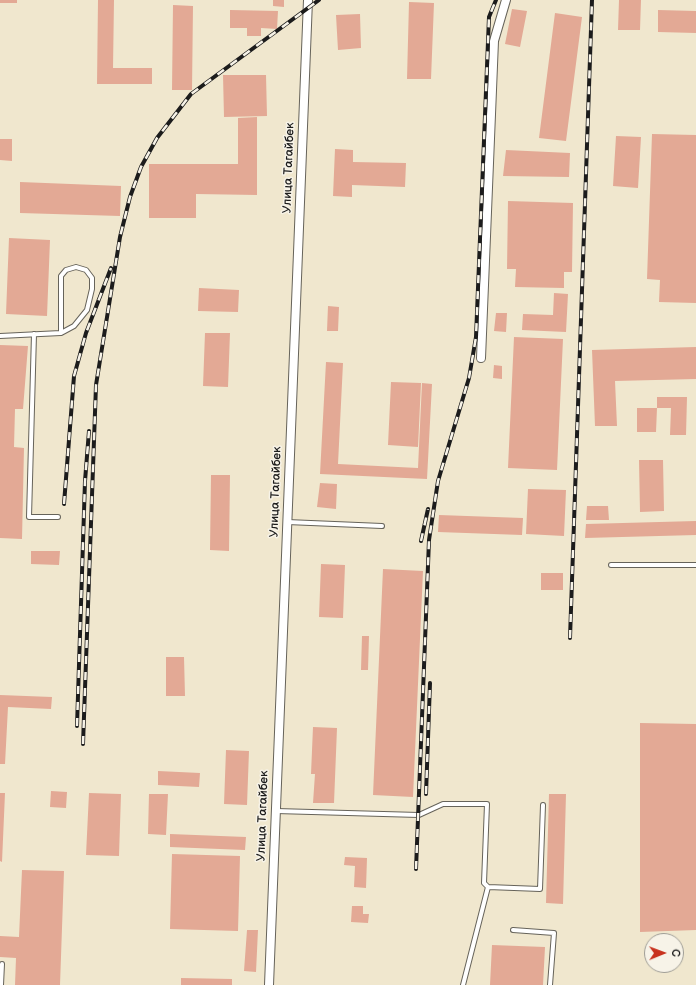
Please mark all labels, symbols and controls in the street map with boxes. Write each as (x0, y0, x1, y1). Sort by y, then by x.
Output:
street label: Улица Тагайбек (280, 122, 298, 214)
street label: Улица Тагайбек (267, 446, 285, 538)
street label: Улица Тагайбек (254, 770, 272, 862)
north arrow (644, 933, 684, 973)
text: С (669, 949, 682, 957)

